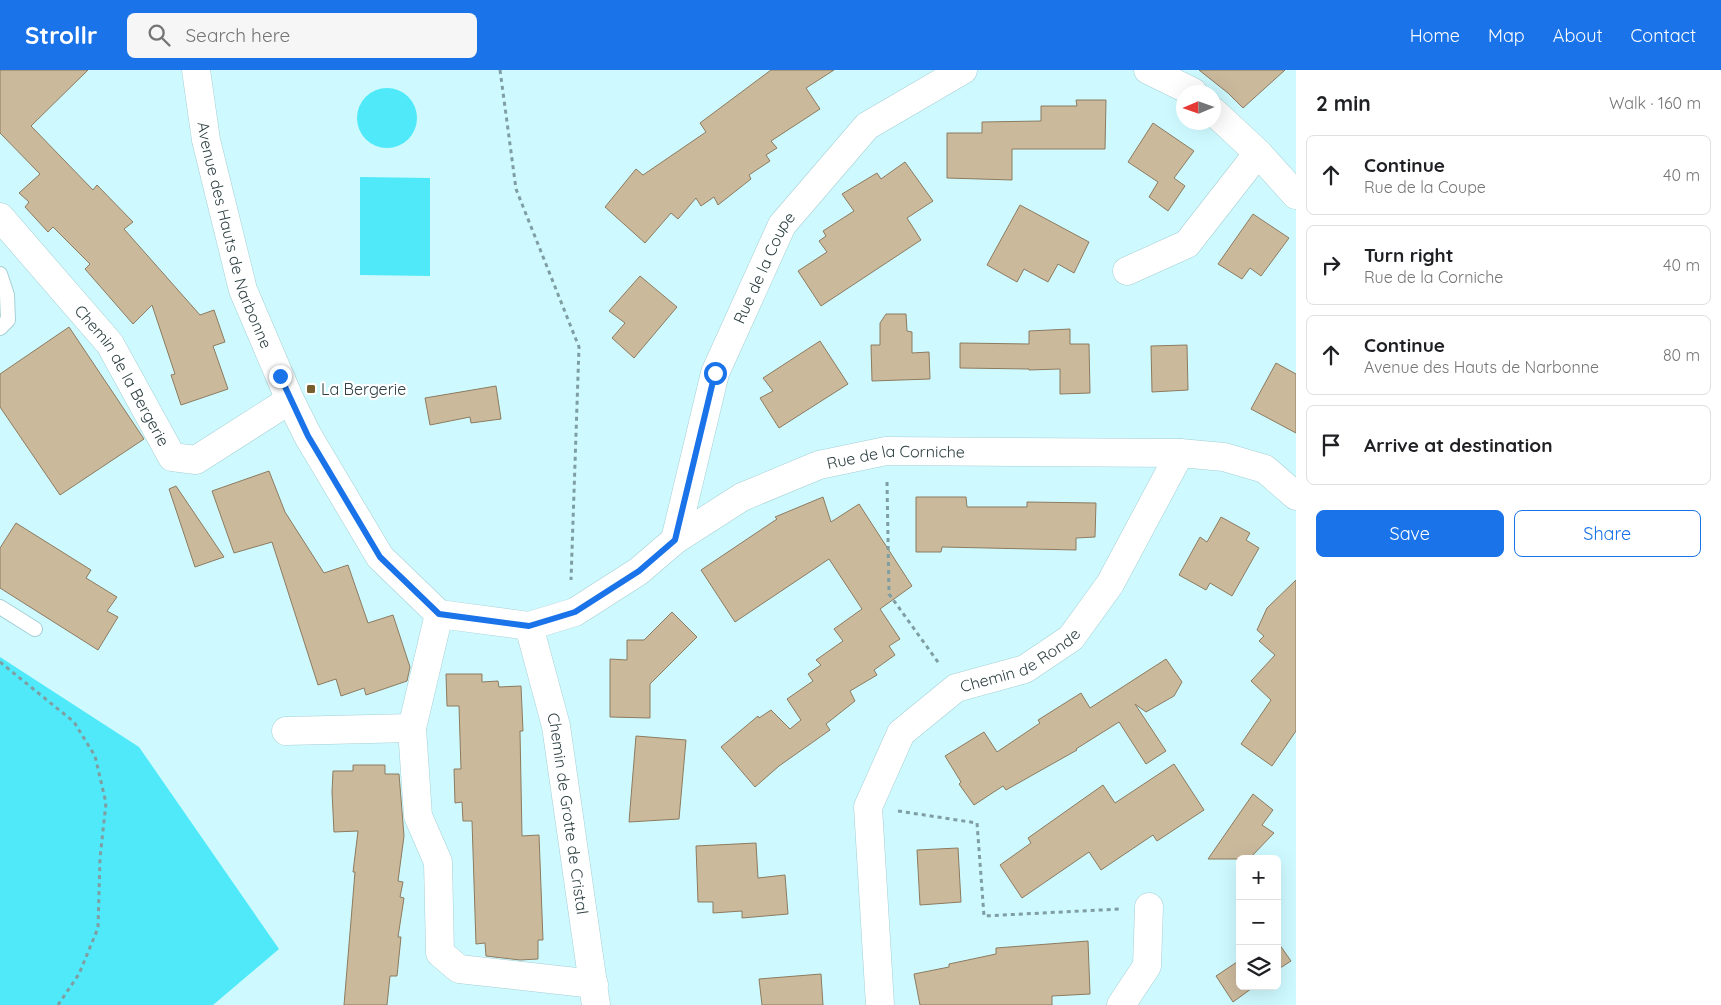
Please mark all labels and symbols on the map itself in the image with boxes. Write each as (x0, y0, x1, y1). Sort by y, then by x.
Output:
north arrow (1176, 85, 1221, 130)
street label: Avenue des Hauts de Narbonne (194, 120, 277, 351)
street label: Rue de la Coupe (729, 207, 799, 327)
street label: Chemin de la Bergerie (70, 300, 174, 450)
route start (704, 362, 727, 385)
route end (269, 365, 292, 388)
place label: La Bergerie (321, 379, 406, 399)
marker: La Bergerie (305, 383, 317, 395)
street label: Rue de la Corniche (825, 441, 965, 473)
street label: Chemin de Ronde (958, 625, 1085, 696)
street label: Chemin de Grotte de Cristal (543, 710, 593, 916)

